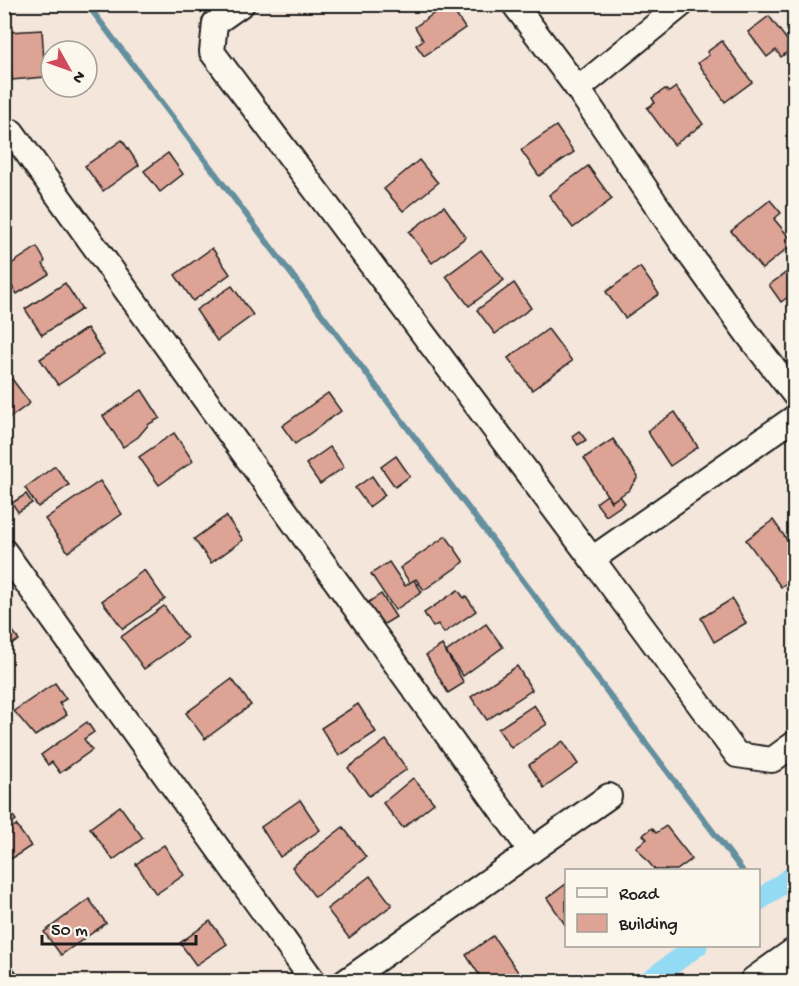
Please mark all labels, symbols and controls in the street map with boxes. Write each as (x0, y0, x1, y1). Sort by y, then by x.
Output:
north arrow (39, 39, 99, 99)
text: N (67, 66, 88, 87)
legend (565, 869, 760, 947)
text: Road (619, 885, 660, 906)
scale bar (42, 908, 196, 946)
text: Building (618, 915, 678, 936)
text: 50 m (51, 921, 88, 942)

